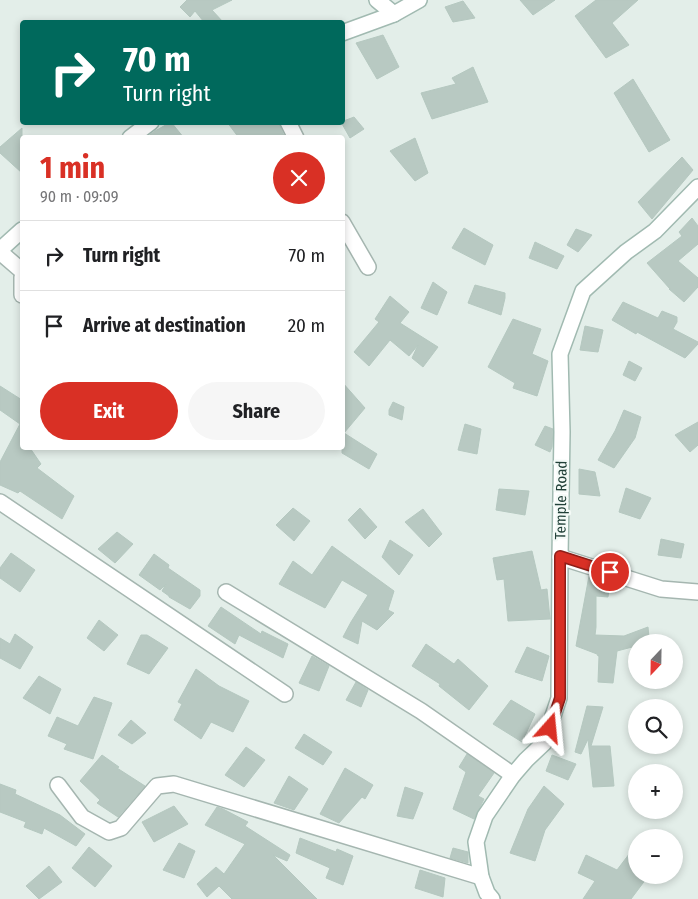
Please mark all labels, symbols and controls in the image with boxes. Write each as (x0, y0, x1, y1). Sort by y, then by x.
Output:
text: 70 m (123, 38, 191, 80)
icon: right (40, 40, 105, 105)
text: Turn right (123, 80, 211, 107)
text: 1 min (40, 150, 105, 186)
button: close (273, 152, 325, 204)
text: 90 m · 09:09 (40, 187, 118, 206)
icon: right (40, 242, 68, 270)
text: Turn right (83, 244, 160, 267)
text: 70 m (289, 244, 325, 267)
icon: arrive (40, 312, 68, 340)
text: Arrive at destination (83, 314, 246, 337)
text: 20 m (288, 314, 325, 337)
button: Exit (40, 382, 178, 440)
button: Share (188, 382, 325, 440)
street label: Temple Road (551, 460, 571, 540)
pin (589, 551, 631, 593)
icon: arrive (596, 558, 624, 586)
north arrow (628, 634, 682, 689)
map controls (628, 634, 683, 884)
button: search (628, 699, 683, 754)
position arrow (523, 701, 575, 753)
button: + (628, 764, 683, 819)
button: − (628, 829, 683, 884)

